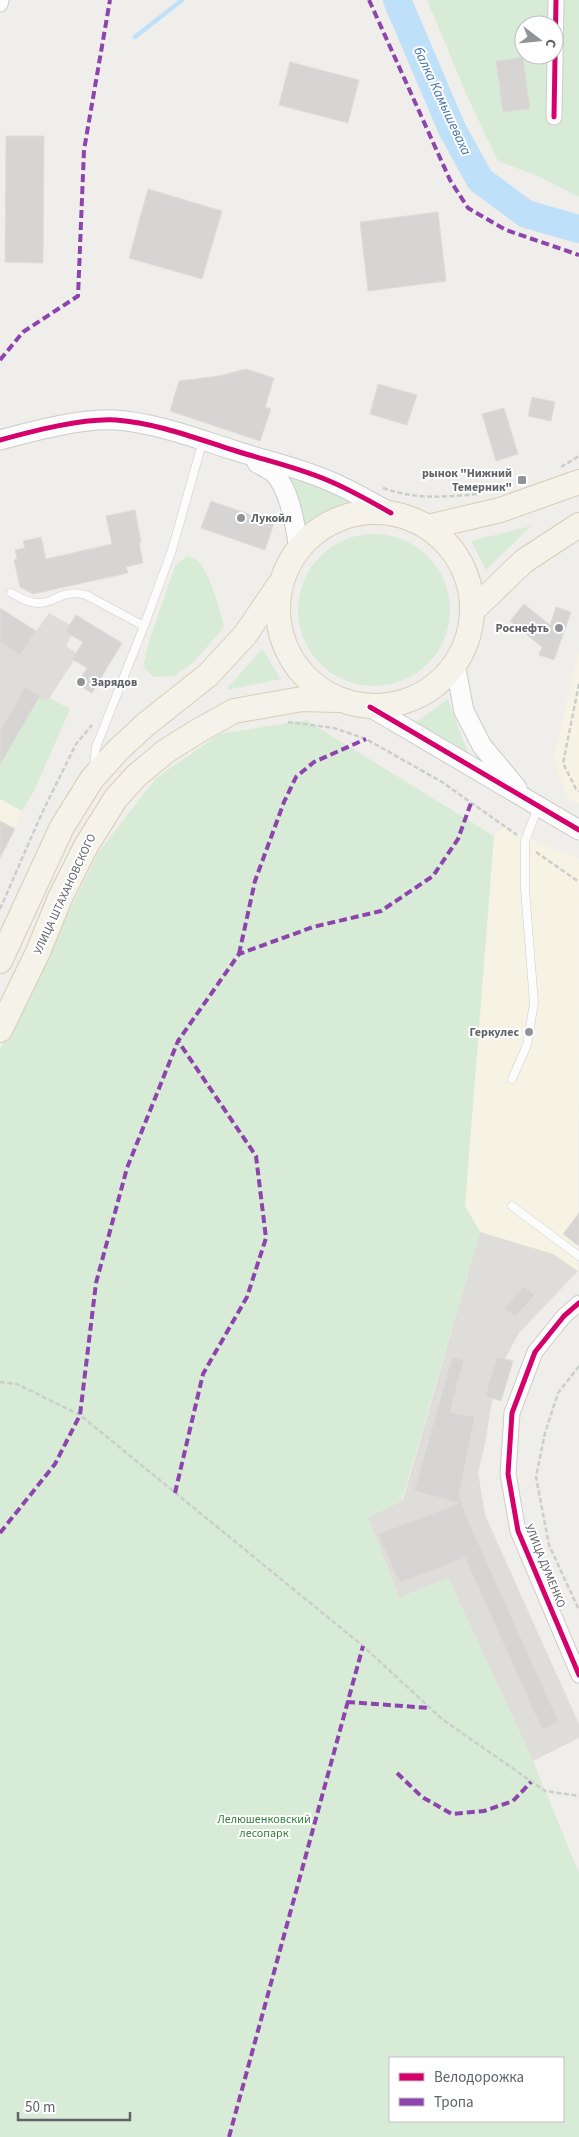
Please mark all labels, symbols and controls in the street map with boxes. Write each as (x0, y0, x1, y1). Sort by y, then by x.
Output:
north arrow (514, 15, 564, 65)
text: С (540, 37, 561, 50)
water label: балка Камышеваха (408, 43, 476, 159)
place label: рынок "Нижний Темерник" (422, 465, 512, 496)
marker: рынок "Нижний Темерник" (516, 474, 528, 486)
place label: Лукойл (250, 510, 292, 527)
marker: Лукойл (235, 512, 247, 524)
place label: Роснефть (496, 620, 549, 637)
marker: Роснефть (553, 622, 565, 634)
place label: Зарядов (91, 674, 137, 691)
marker: Зарядов (75, 676, 87, 688)
street label: УЛИЦА ШТАХАНОВСКОГО (30, 831, 100, 957)
place label: Геркулес (470, 1024, 519, 1041)
marker: Геркулес (523, 1026, 535, 1038)
street label: УЛИЦА ДУМЕНКО (520, 1522, 570, 1610)
park label: Лелюшенковский лесопарк (217, 1811, 311, 1842)
legend (389, 2057, 564, 2122)
text: Велодорожка (434, 2067, 524, 2088)
scale bar (18, 2090, 130, 2122)
text: Тропа (434, 2092, 474, 2113)
text: 50 m (25, 2097, 55, 2118)

